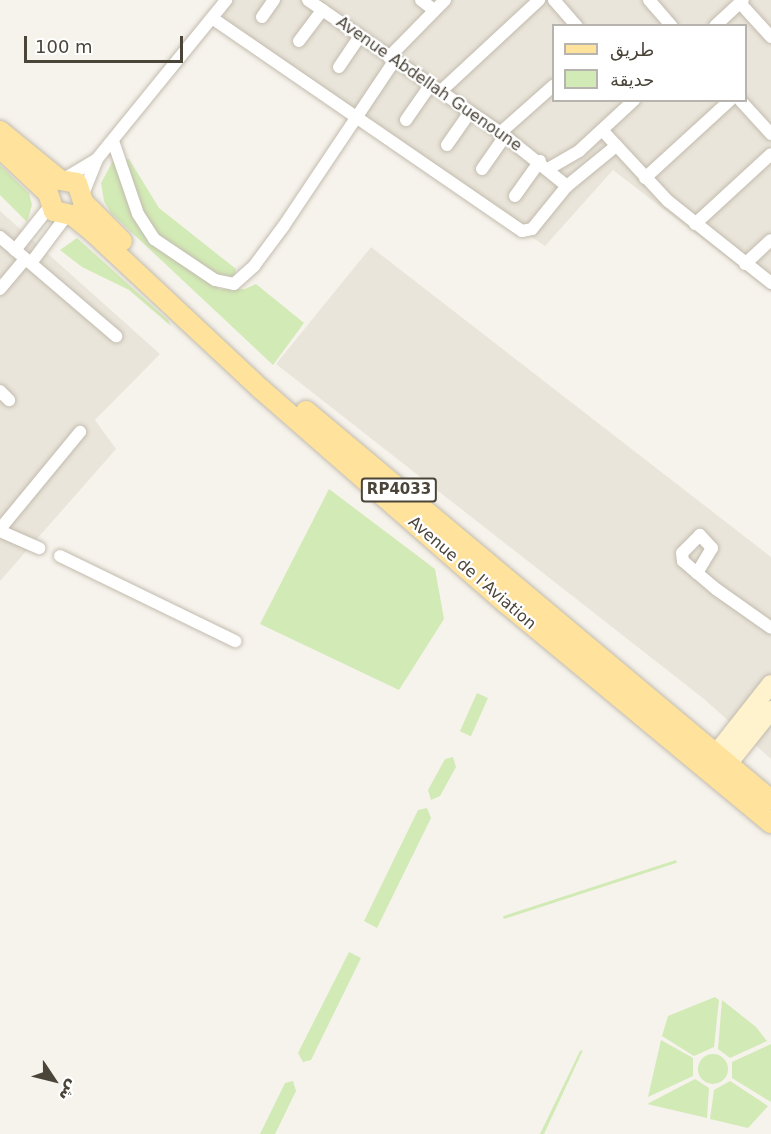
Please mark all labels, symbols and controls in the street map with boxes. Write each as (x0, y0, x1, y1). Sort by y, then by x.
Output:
street label: Avenue Abdellah Guenoune (333, 12, 525, 156)
scale bar (27, 24, 186, 62)
legend (552, 24, 747, 102)
text: 100 m (35, 36, 93, 57)
text: طريق (610, 39, 654, 60)
text: حديقة (610, 69, 654, 90)
road number: RP4033 (360, 478, 438, 502)
street label: Avenue de l'Aviation (404, 512, 540, 634)
north arrow (24, 1050, 84, 1110)
text: ش (55, 1076, 83, 1105)

